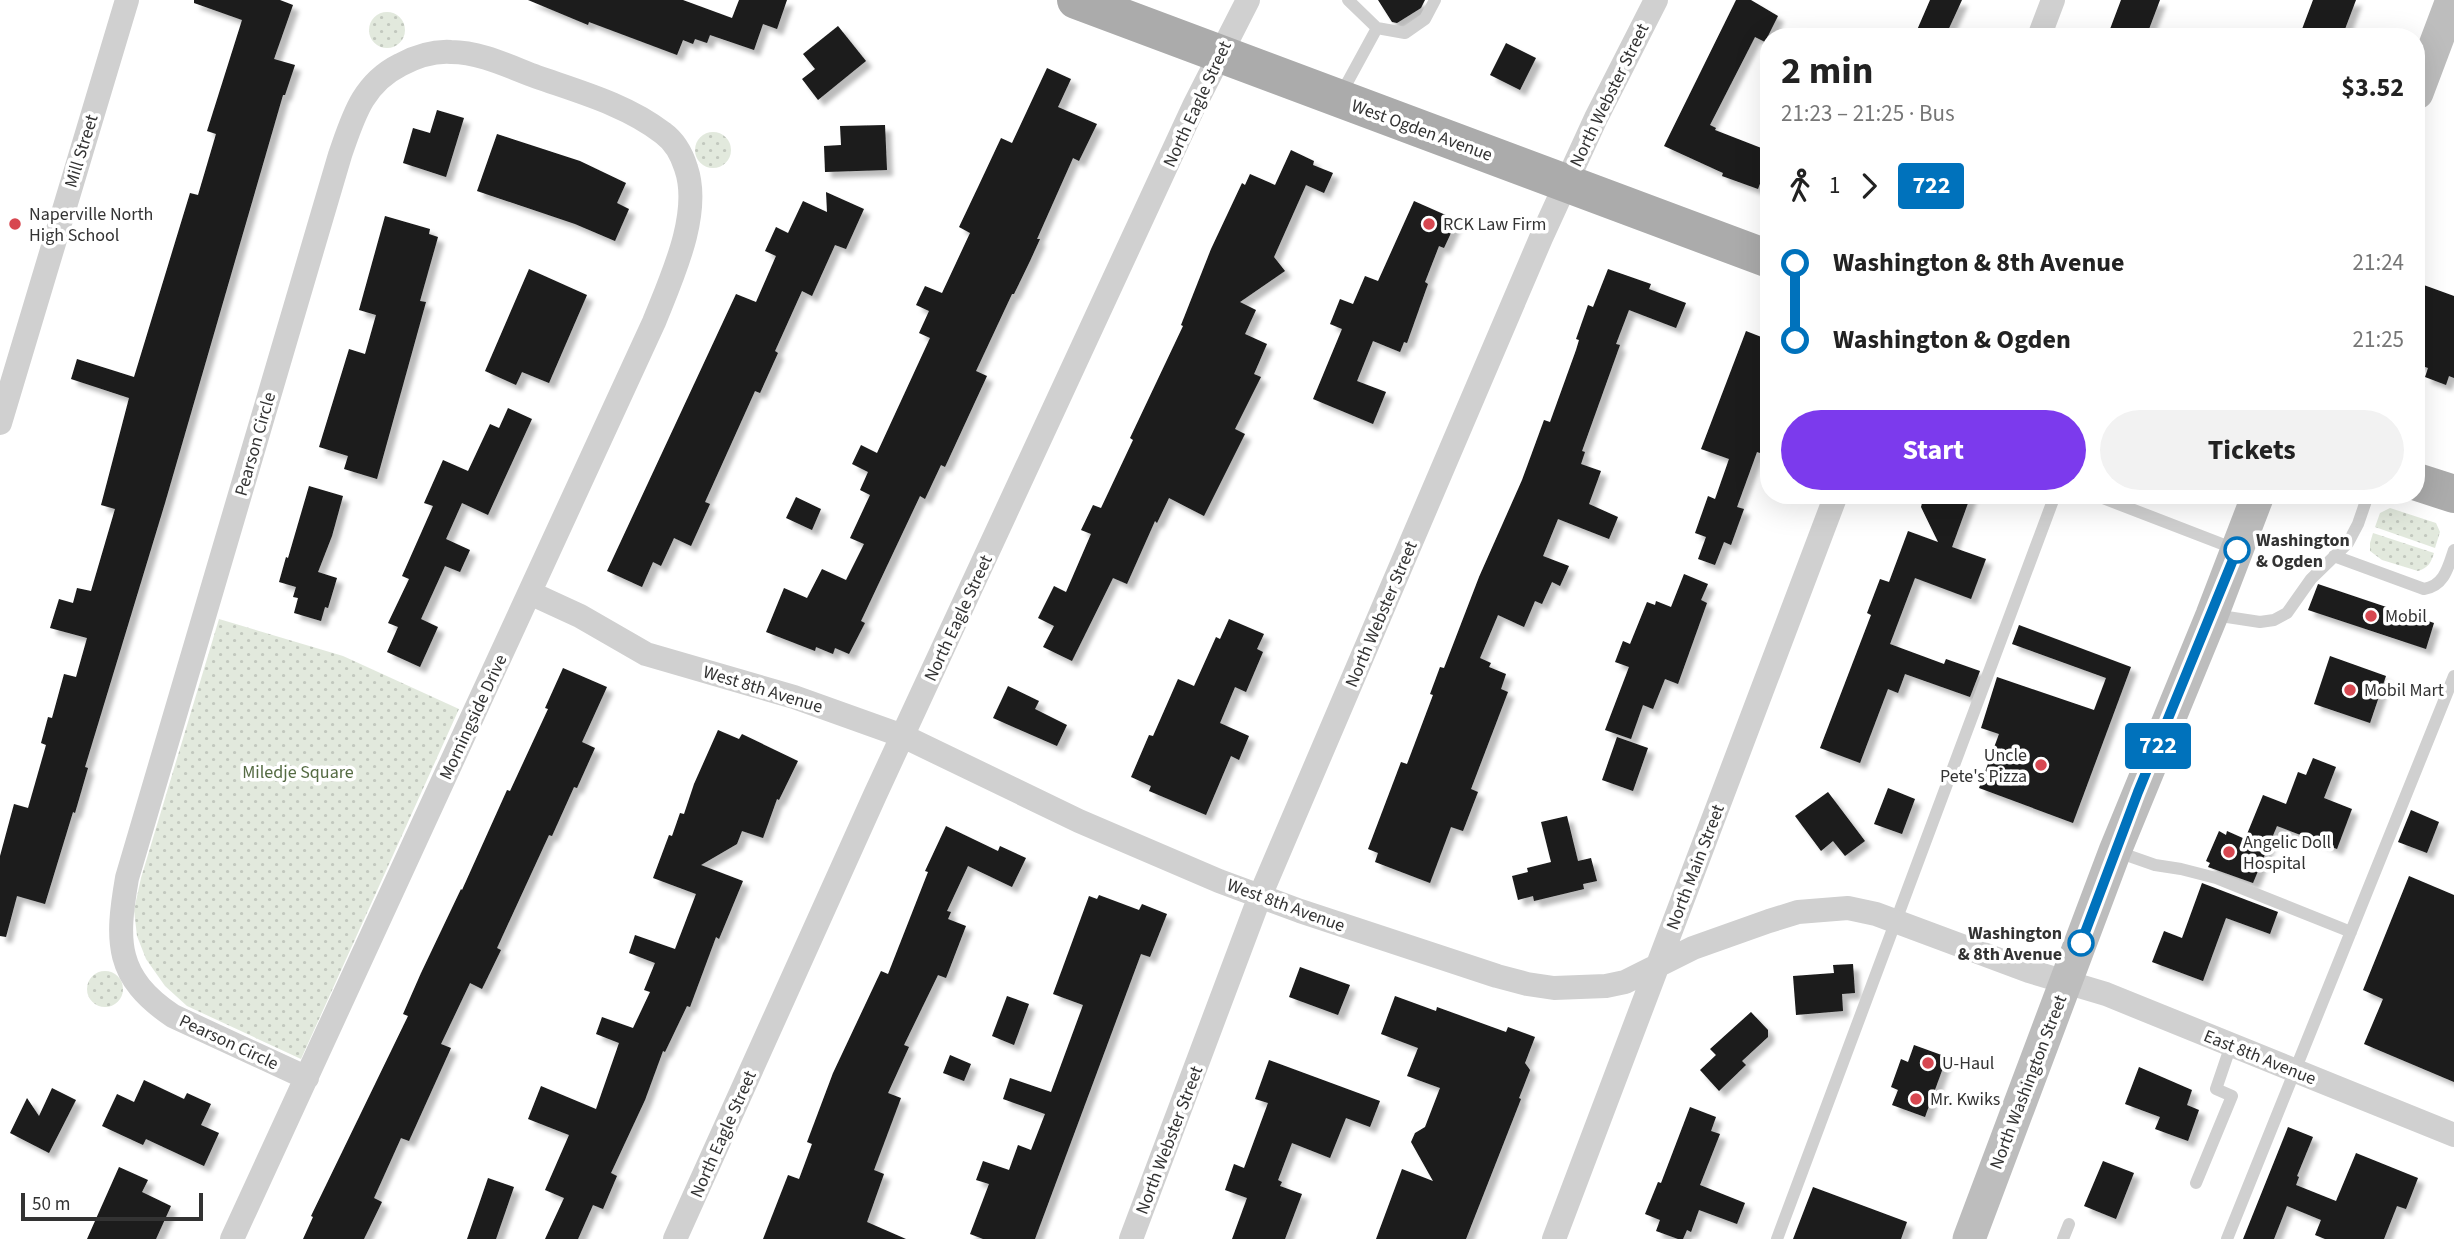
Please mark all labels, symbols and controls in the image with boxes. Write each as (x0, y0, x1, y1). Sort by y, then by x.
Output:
street label: North Webster Street (1564, 19, 1655, 171)
street label: North Eagle Street (1157, 37, 1238, 172)
text: 2 min (1781, 44, 1873, 98)
text: $3.52 (2341, 69, 2404, 106)
street label: West Ogden Avenue (1348, 93, 1496, 168)
text: 21:23 – 21:25 · Bus (1781, 97, 1955, 130)
street label: Mill Street (59, 111, 104, 191)
icon: walk (1781, 167, 1819, 205)
icon: forward (1850, 167, 1888, 205)
text: 722 (1912, 168, 1950, 203)
text: 1 (1829, 169, 1840, 202)
place label: Naperville North High School (29, 202, 153, 248)
place label: RCK Law Firm (1443, 212, 1546, 237)
marker: Naperville North High School (7, 216, 23, 232)
marker: RCK Law Firm (1421, 216, 1437, 232)
text: Washington & 8th Avenue (1833, 244, 2125, 281)
text: 21:24 (2353, 246, 2404, 279)
text: Washington & Ogden (1833, 321, 2071, 358)
text: 21:25 (2353, 323, 2404, 356)
street label: Pearson Circle (229, 389, 282, 499)
button: Start (1781, 410, 2086, 490)
button: Tickets (2100, 410, 2404, 490)
place label: Washington & Ogden (2256, 528, 2350, 574)
street label: North Webster Street (1339, 537, 1424, 691)
marker: Washington & Ogden (2224, 537, 2250, 563)
street label: North Eagle Street (918, 551, 999, 686)
place label: Mobil (2385, 604, 2427, 629)
marker: Mobil (2363, 608, 2379, 624)
street label: Morningside Drive (433, 650, 514, 784)
street label: West 8th Avenue (700, 659, 826, 720)
place label: Mobil Mart (2364, 678, 2444, 703)
marker: Mobil Mart (2342, 682, 2358, 698)
line badge: 722 (2118, 723, 2198, 769)
text: 722 (2139, 728, 2177, 763)
place label: Uncle Pete's Pizza (1940, 743, 2027, 789)
marker: Uncle Pete's Pizza (2033, 757, 2049, 773)
park label: Miledje Square (242, 760, 354, 785)
street label: North Main Street (1660, 801, 1731, 933)
place label: Angelic Doll Hospital (2243, 830, 2331, 876)
marker: Angelic Doll Hospital (2221, 844, 2237, 860)
street label: West 8th Avenue (1223, 873, 1348, 938)
place label: Washington & 8th Avenue (1958, 921, 2062, 967)
marker: Washington & 8th Avenue (2068, 930, 2094, 956)
street label: North Washington Street (1984, 991, 2073, 1173)
street label: Pearson Circle (175, 1009, 283, 1076)
street label: East 8th Avenue (2200, 1024, 2320, 1091)
place label: U-Haul (1942, 1051, 1994, 1076)
marker: U-Haul (1920, 1055, 1936, 1071)
street label: North Webster Street (1130, 1062, 1209, 1218)
street label: North Eagle Street (684, 1067, 763, 1202)
place label: Mr. Kwiks (1930, 1087, 2000, 1112)
marker: Mr. Kwiks (1908, 1091, 1924, 1107)
scale bar (21, 1190, 203, 1222)
text: 50 m (32, 1191, 70, 1218)

